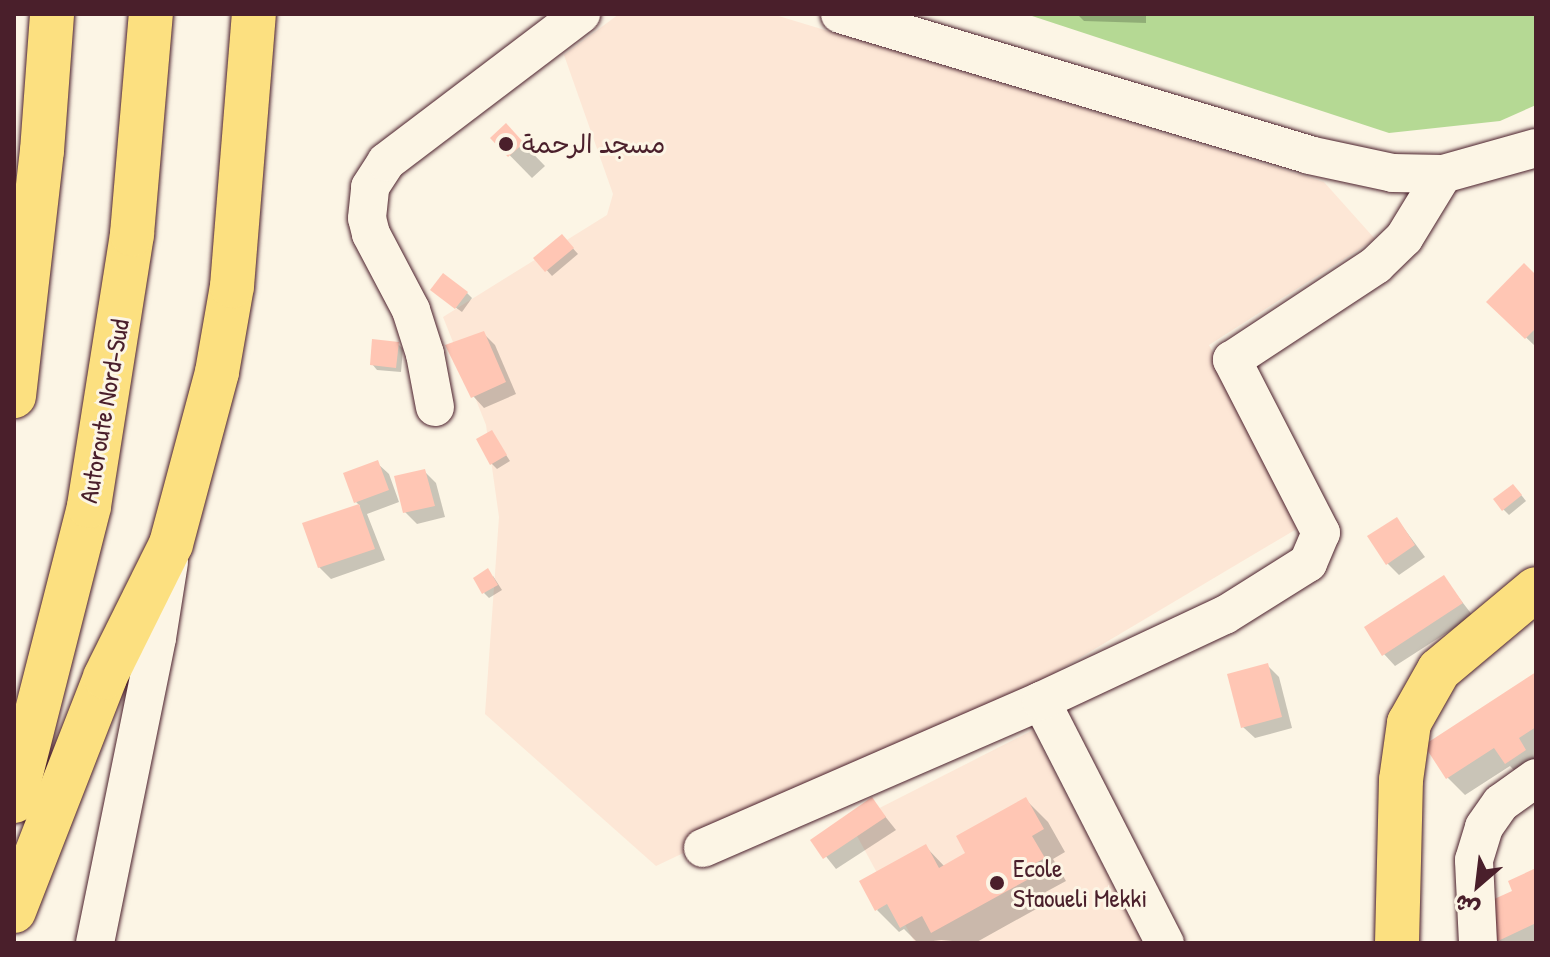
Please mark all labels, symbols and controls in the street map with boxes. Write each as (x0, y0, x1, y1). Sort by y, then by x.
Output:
place label: مسجد الرحمة (522, 128, 665, 160)
marker: مسجد الرحمة (497, 135, 515, 153)
street label: Autoroute Nord-Sud (72, 317, 136, 505)
north arrow (1438, 845, 1518, 925)
place label: Ecole Staoueli Mekki (1013, 852, 1147, 914)
marker: Ecole Staoueli Mekki (988, 874, 1006, 892)
text: ش (1449, 887, 1484, 925)

